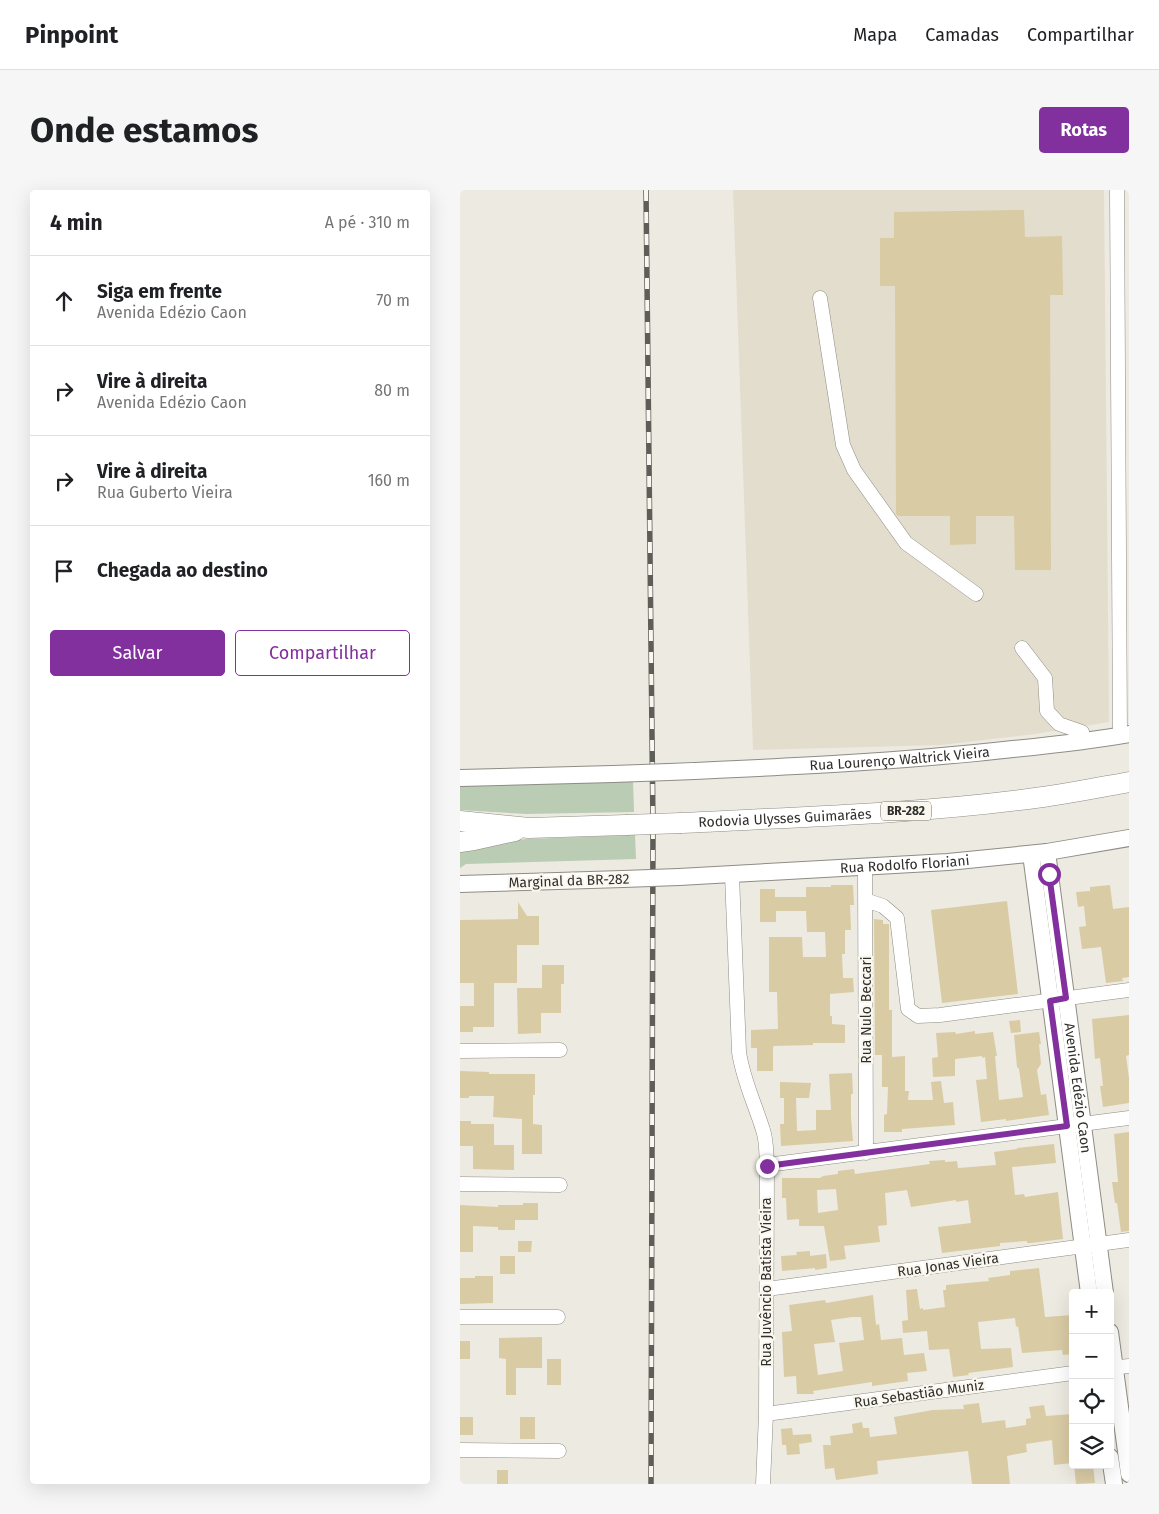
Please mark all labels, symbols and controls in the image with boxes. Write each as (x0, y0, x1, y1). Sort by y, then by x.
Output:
text: Pinpoint (25, 21, 118, 49)
text: Mapa (853, 24, 897, 46)
text: Camadas (925, 24, 999, 46)
text: Compartilhar (1027, 24, 1134, 46)
button: Rotas (1039, 107, 1129, 153)
text: Onde estamos (30, 109, 258, 151)
text: 4 min (50, 210, 103, 236)
text: A pé · 310 m (325, 213, 410, 232)
text: Siga em frente (97, 280, 222, 303)
icon: ahead (50, 287, 78, 315)
text: 70 m (376, 291, 410, 310)
text: Avenida Edézio Caon (97, 303, 247, 322)
text: Vire à direita (97, 370, 207, 393)
icon: right (50, 377, 78, 405)
text: 80 m (374, 381, 410, 400)
text: Avenida Edézio Caon (97, 393, 247, 412)
text: Vire à direita (97, 460, 207, 483)
icon: right (50, 467, 78, 495)
text: 160 m (368, 471, 410, 490)
text: Rua Guberto Vieira (97, 483, 233, 502)
icon: arrive (50, 557, 78, 585)
text: Chegada ao destino (97, 559, 268, 582)
button: Salvar (50, 630, 225, 676)
button: Compartilhar (235, 630, 410, 676)
street label: Rua Lourenço Waltrick Vieira (809, 743, 990, 774)
road number: BR-282 (881, 802, 931, 820)
street label: Rodovia Ulysses Guimarães (698, 805, 872, 831)
street label: Rua Rodolfo Floriani (839, 851, 970, 877)
route start (1038, 863, 1061, 886)
street label: Marginal da BR-282 (508, 870, 630, 892)
street label: Rua Nulo Beccari (858, 956, 875, 1064)
street label: Avenida Edézio Caon (1061, 1022, 1095, 1154)
route end (756, 1155, 779, 1178)
street label: Rua Juvêncio Batista Vieira (758, 1197, 775, 1367)
street label: Rua Jonas Vieira (896, 1249, 1000, 1281)
map controls (1069, 1289, 1114, 1469)
button: + (1069, 1289, 1114, 1334)
button: − (1069, 1334, 1114, 1379)
street label: Rua Sebastião Muniz (853, 1376, 985, 1412)
button: locate (1069, 1379, 1114, 1424)
button: layers (1069, 1424, 1114, 1469)

